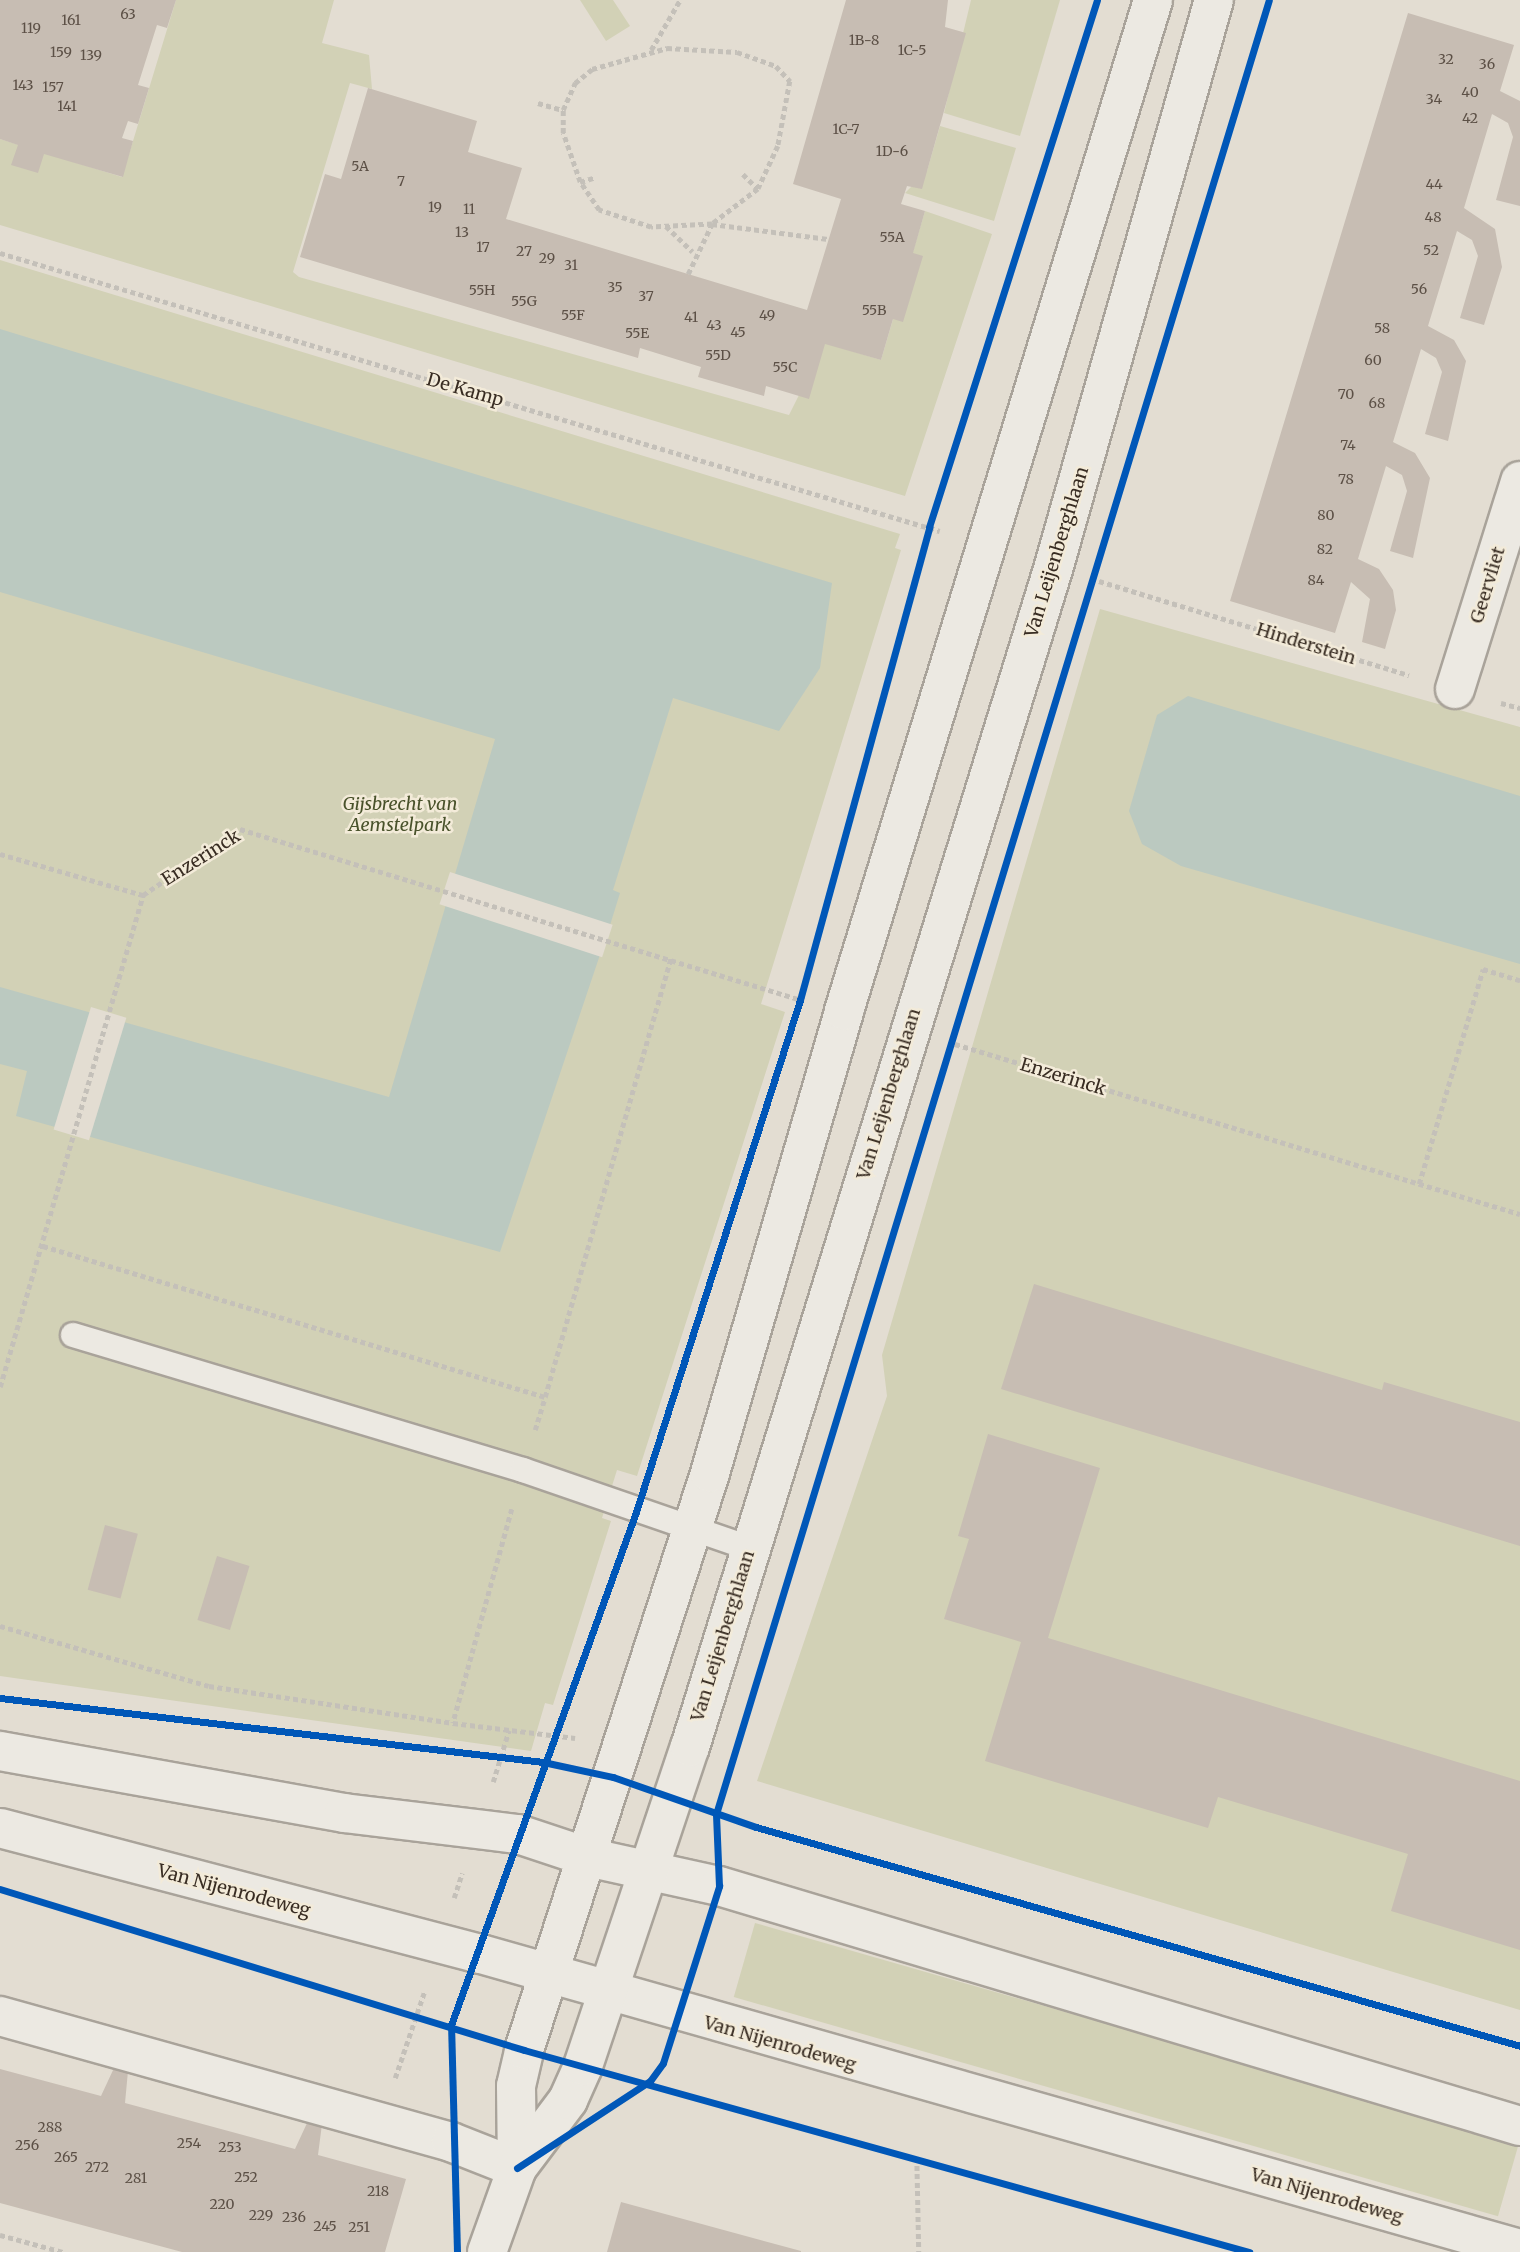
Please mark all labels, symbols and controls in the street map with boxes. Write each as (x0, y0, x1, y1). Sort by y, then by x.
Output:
house number: 63 (120, 6, 136, 22)
house number: 161 (61, 12, 81, 28)
house number: 119 (21, 20, 41, 36)
house number: 1B-8 (849, 32, 879, 48)
house number: 1C-5 (898, 42, 926, 58)
house number: 159 (50, 44, 72, 60)
house number: 139 (80, 47, 102, 63)
house number: 32 (1438, 51, 1454, 67)
house number: 36 (1479, 56, 1495, 72)
house number: 143 (13, 77, 33, 93)
house number: 157 (42, 79, 64, 95)
house number: 40 (1461, 84, 1479, 100)
house number: 34 (1426, 91, 1442, 107)
house number: 141 (57, 98, 77, 114)
house number: 42 (1462, 110, 1478, 126)
house number: 1C-7 (833, 121, 859, 137)
house number: 1D-6 (876, 143, 908, 159)
house number: 5A (351, 158, 369, 174)
house number: 7 (397, 173, 405, 189)
house number: 44 (1425, 176, 1443, 192)
house number: 19 (428, 199, 442, 215)
house number: 11 (463, 201, 475, 217)
house number: 48 (1425, 209, 1441, 225)
house number: 13 (455, 224, 469, 240)
house number: 55A (879, 229, 905, 245)
house number: 17 (476, 239, 490, 255)
house number: 52 (1423, 242, 1439, 258)
house number: 27 (516, 243, 532, 259)
house number: 29 (539, 250, 555, 266)
house number: 31 (564, 257, 578, 273)
house number: 35 (607, 279, 623, 295)
house number: 56 (1411, 281, 1427, 297)
house number: 55H (469, 282, 495, 298)
house number: 37 (638, 288, 654, 304)
house number: 55G (511, 293, 537, 309)
house number: 55B (862, 302, 886, 318)
house number: 55F (561, 307, 585, 323)
house number: 49 (759, 307, 775, 323)
house number: 41 (684, 309, 698, 325)
house number: 43 (706, 317, 722, 333)
house number: 58 (1374, 320, 1390, 336)
house number: 45 (730, 324, 746, 340)
house number: 55E (625, 325, 649, 341)
house number: 55D (705, 347, 731, 363)
house number: 60 (1364, 352, 1382, 368)
house number: 55C (773, 359, 797, 375)
street label: De Kamp (424, 369, 506, 411)
house number: 70 (1338, 386, 1354, 402)
house number: 68 (1369, 395, 1385, 411)
house number: 74 (1340, 437, 1356, 453)
street label: Van Leijenberghlaan (1021, 464, 1093, 640)
house number: 78 (1338, 471, 1354, 487)
house number: 80 (1317, 507, 1335, 523)
house number: 82 (1317, 541, 1333, 557)
street label: Geervliet (1466, 544, 1510, 626)
house number: 84 (1308, 572, 1324, 588)
street label: Hinderstein (1254, 619, 1358, 669)
park label: Gijsbrecht van Aemstelpark (343, 794, 457, 836)
street label: Enzerinck (158, 825, 244, 891)
street label: Van Leijenberghlaan (853, 1006, 925, 1182)
street label: Enzerinck (1017, 1054, 1109, 1100)
street label: Van Leijenberghlaan (687, 1548, 759, 1724)
street label: Van Nijenrodeweg (155, 1860, 313, 1922)
street label: Van Nijenrodeweg (701, 2012, 859, 2076)
house number: 288 (38, 2119, 62, 2135)
house number: 254 (177, 2135, 201, 2151)
house number: 256 (15, 2137, 39, 2153)
house number: 253 (218, 2139, 242, 2155)
house number: 265 (54, 2149, 78, 2165)
house number: 272 (85, 2159, 109, 2175)
street label: Van Nijenrodeweg (1248, 2164, 1406, 2228)
house number: 252 (234, 2169, 258, 2185)
house number: 281 (125, 2170, 147, 2186)
house number: 218 (367, 2183, 389, 2199)
house number: 220 (209, 2196, 235, 2212)
house number: 229 (249, 2207, 273, 2223)
house number: 236 (282, 2209, 306, 2225)
house number: 245 (313, 2218, 337, 2234)
house number: 251 (348, 2219, 370, 2235)

